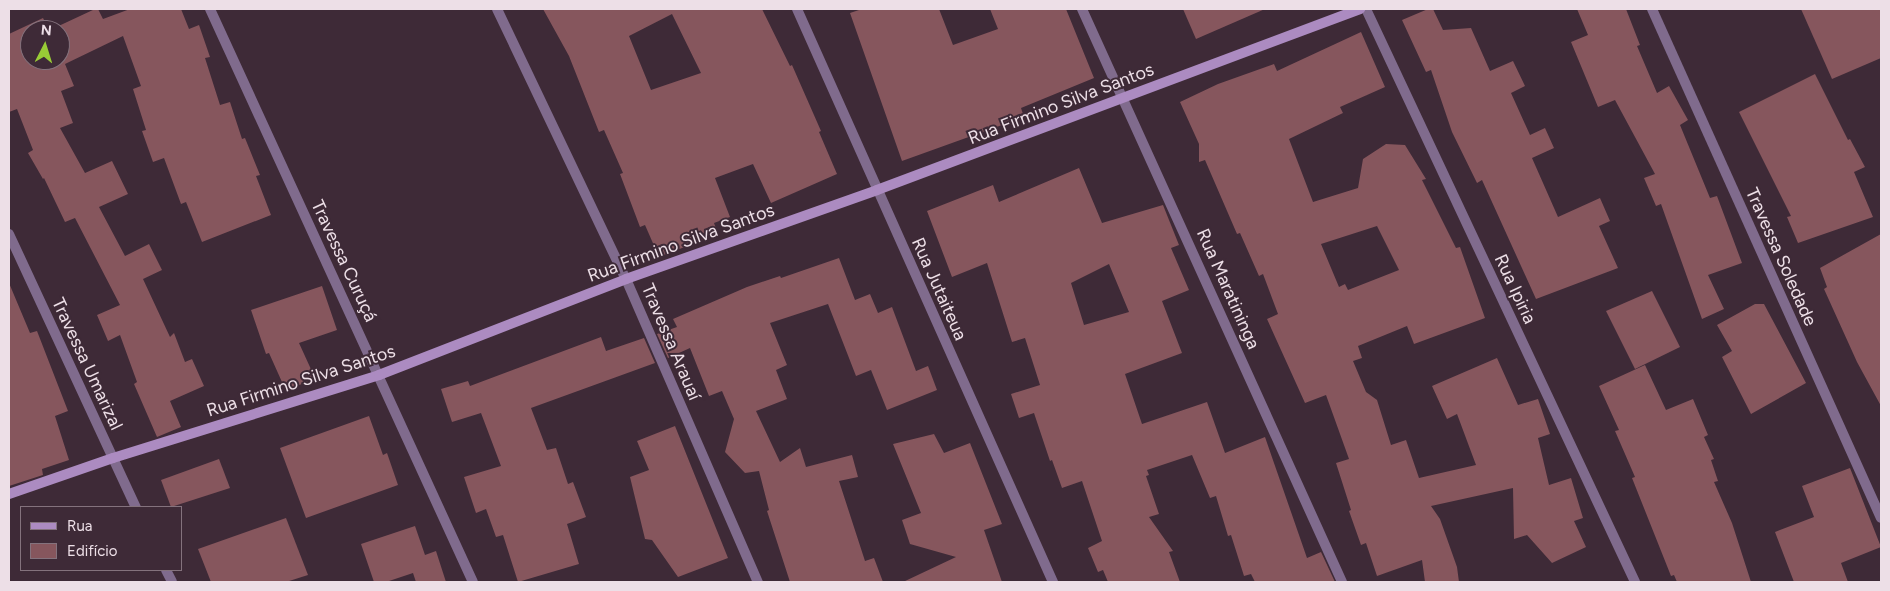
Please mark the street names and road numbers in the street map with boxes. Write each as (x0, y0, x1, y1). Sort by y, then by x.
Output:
street label: Rua Firmino Silva Santos (965, 59, 1157, 149)
street label: Travessa Soledade (1741, 185, 1821, 329)
street label: Travessa Curuçá (306, 197, 382, 325)
street label: Rua Firmino Silva Santos (585, 199, 777, 287)
street label: Rua Maratininga (1192, 225, 1264, 353)
street label: Rua Jutaiteua (907, 234, 971, 344)
street label: Rua Ipiria (1490, 251, 1540, 327)
street label: Travessa Arauaí (637, 281, 705, 403)
street label: Travessa Umarizal (47, 295, 127, 433)
street label: Rua Firmino Silva Santos (204, 340, 398, 422)

